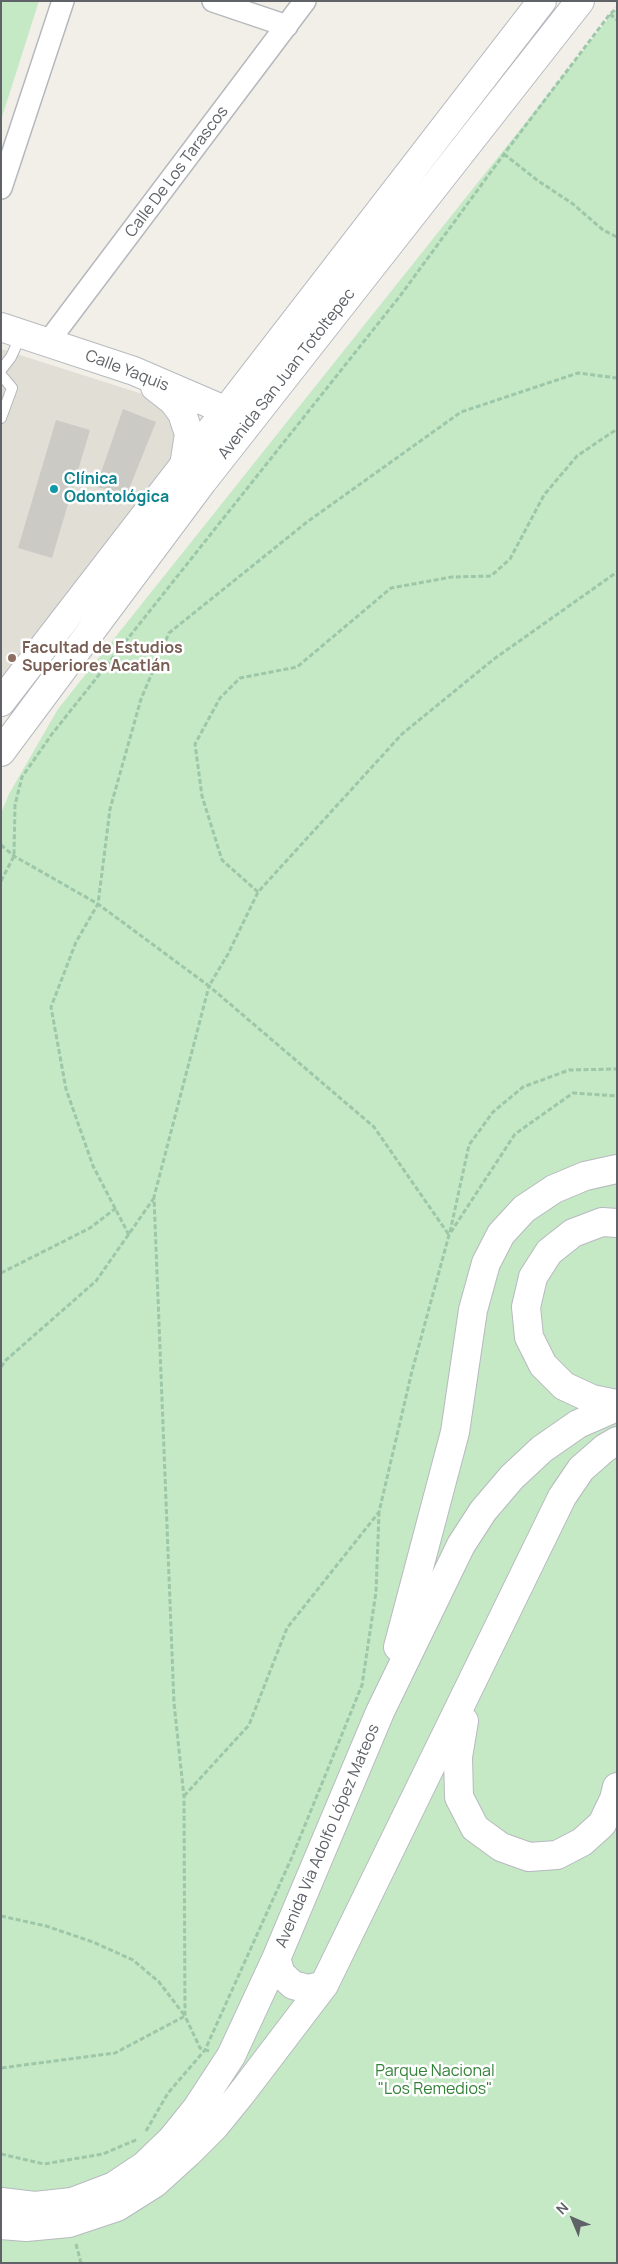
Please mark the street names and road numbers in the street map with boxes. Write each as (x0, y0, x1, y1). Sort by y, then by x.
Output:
street label: Calle De Los Tarascos (121, 103, 233, 241)
street label: Avenida San Juan Totoltepec (214, 285, 360, 463)
street label: Calle Yaquis (82, 346, 172, 396)
street label: Avenida Via Adolfo López Mateos (272, 1721, 384, 1951)

